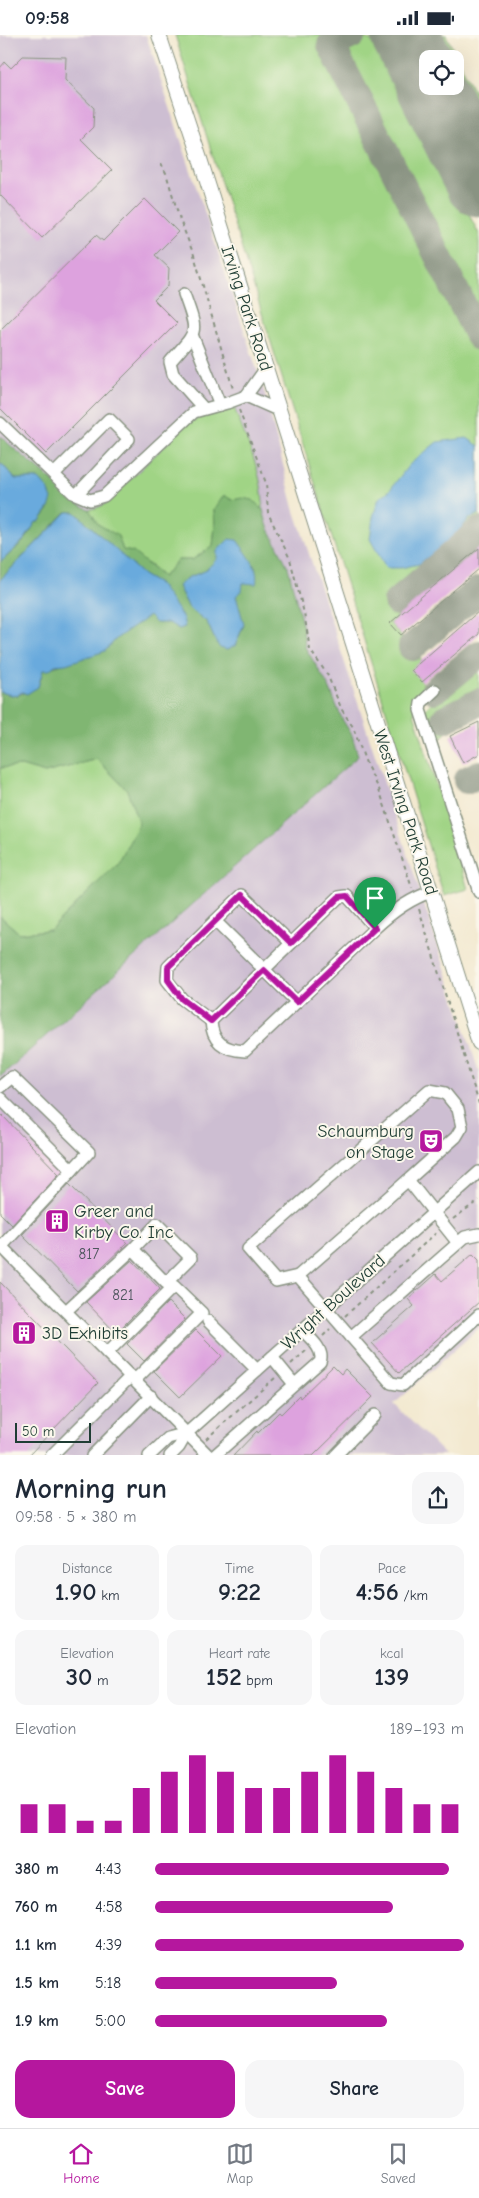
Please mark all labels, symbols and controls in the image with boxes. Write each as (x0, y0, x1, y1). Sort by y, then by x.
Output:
text: 09:58 (25, 7, 70, 29)
map controls (419, 50, 464, 95)
button: locate (419, 50, 464, 95)
street label: Irving Park Road (216, 243, 277, 374)
street label: West Irving Park Road (369, 727, 442, 898)
pin (354, 877, 396, 928)
icon: arrive (361, 884, 389, 912)
place label: Schaumburg on Stage (317, 1121, 414, 1163)
theatre icon: Schaumburg on Stage (418, 1128, 444, 1154)
place label: Greer and Kirby Co. Inc (74, 1201, 174, 1243)
building icon: Greer and Kirby Co. Inc (44, 1208, 70, 1234)
house number: 817 (79, 1245, 99, 1263)
street label: Wright Boulevard (277, 1250, 390, 1355)
house number: 821 (112, 1286, 134, 1304)
building icon: 3D Exhibits (11, 1320, 37, 1346)
place label: 3D Exhibits (42, 1323, 128, 1344)
scale bar (15, 1421, 91, 1444)
text: 50 m (22, 1423, 54, 1440)
button: share (412, 1472, 464, 1524)
text: Morning run (15, 1473, 167, 1505)
text: 09:58 · 5 × 380 m (15, 1508, 137, 1526)
text: Distance (62, 1560, 112, 1577)
text: Time (225, 1560, 254, 1577)
text: Pace (378, 1560, 406, 1577)
text: 1.90 (55, 1577, 97, 1606)
text: 9:22 (218, 1577, 261, 1606)
text: 4:56 (356, 1577, 399, 1606)
text: km (97, 1587, 120, 1604)
text: /km (399, 1587, 428, 1604)
text: Elevation (60, 1645, 114, 1662)
text: Heart rate (209, 1645, 270, 1662)
text: kcal (380, 1645, 404, 1662)
text: 30 (66, 1662, 92, 1691)
text: 152 (206, 1662, 242, 1691)
text: 139 (374, 1662, 409, 1691)
text: m (92, 1672, 109, 1689)
text: bpm (242, 1672, 273, 1689)
text: Elevation (15, 1720, 76, 1738)
text: 189–193 m (390, 1720, 464, 1738)
text: 380 m (15, 1860, 59, 1878)
text: 4:43 (95, 1860, 121, 1878)
text: 760 m (15, 1898, 57, 1916)
text: 4:58 (95, 1898, 123, 1916)
text: 1.1 km (15, 1936, 57, 1954)
text: 4:39 (95, 1936, 122, 1954)
text: 1.5 km (15, 1974, 59, 1992)
text: 5:18 (95, 1974, 121, 1992)
text: 1.9 km (15, 2012, 59, 2030)
text: 5:00 (95, 2012, 126, 2030)
button: Save (15, 2060, 235, 2118)
button: Share (245, 2060, 464, 2118)
tab: Home (63, 2140, 99, 2187)
tab: Map (226, 2140, 254, 2187)
tab: Saved (381, 2140, 416, 2187)

